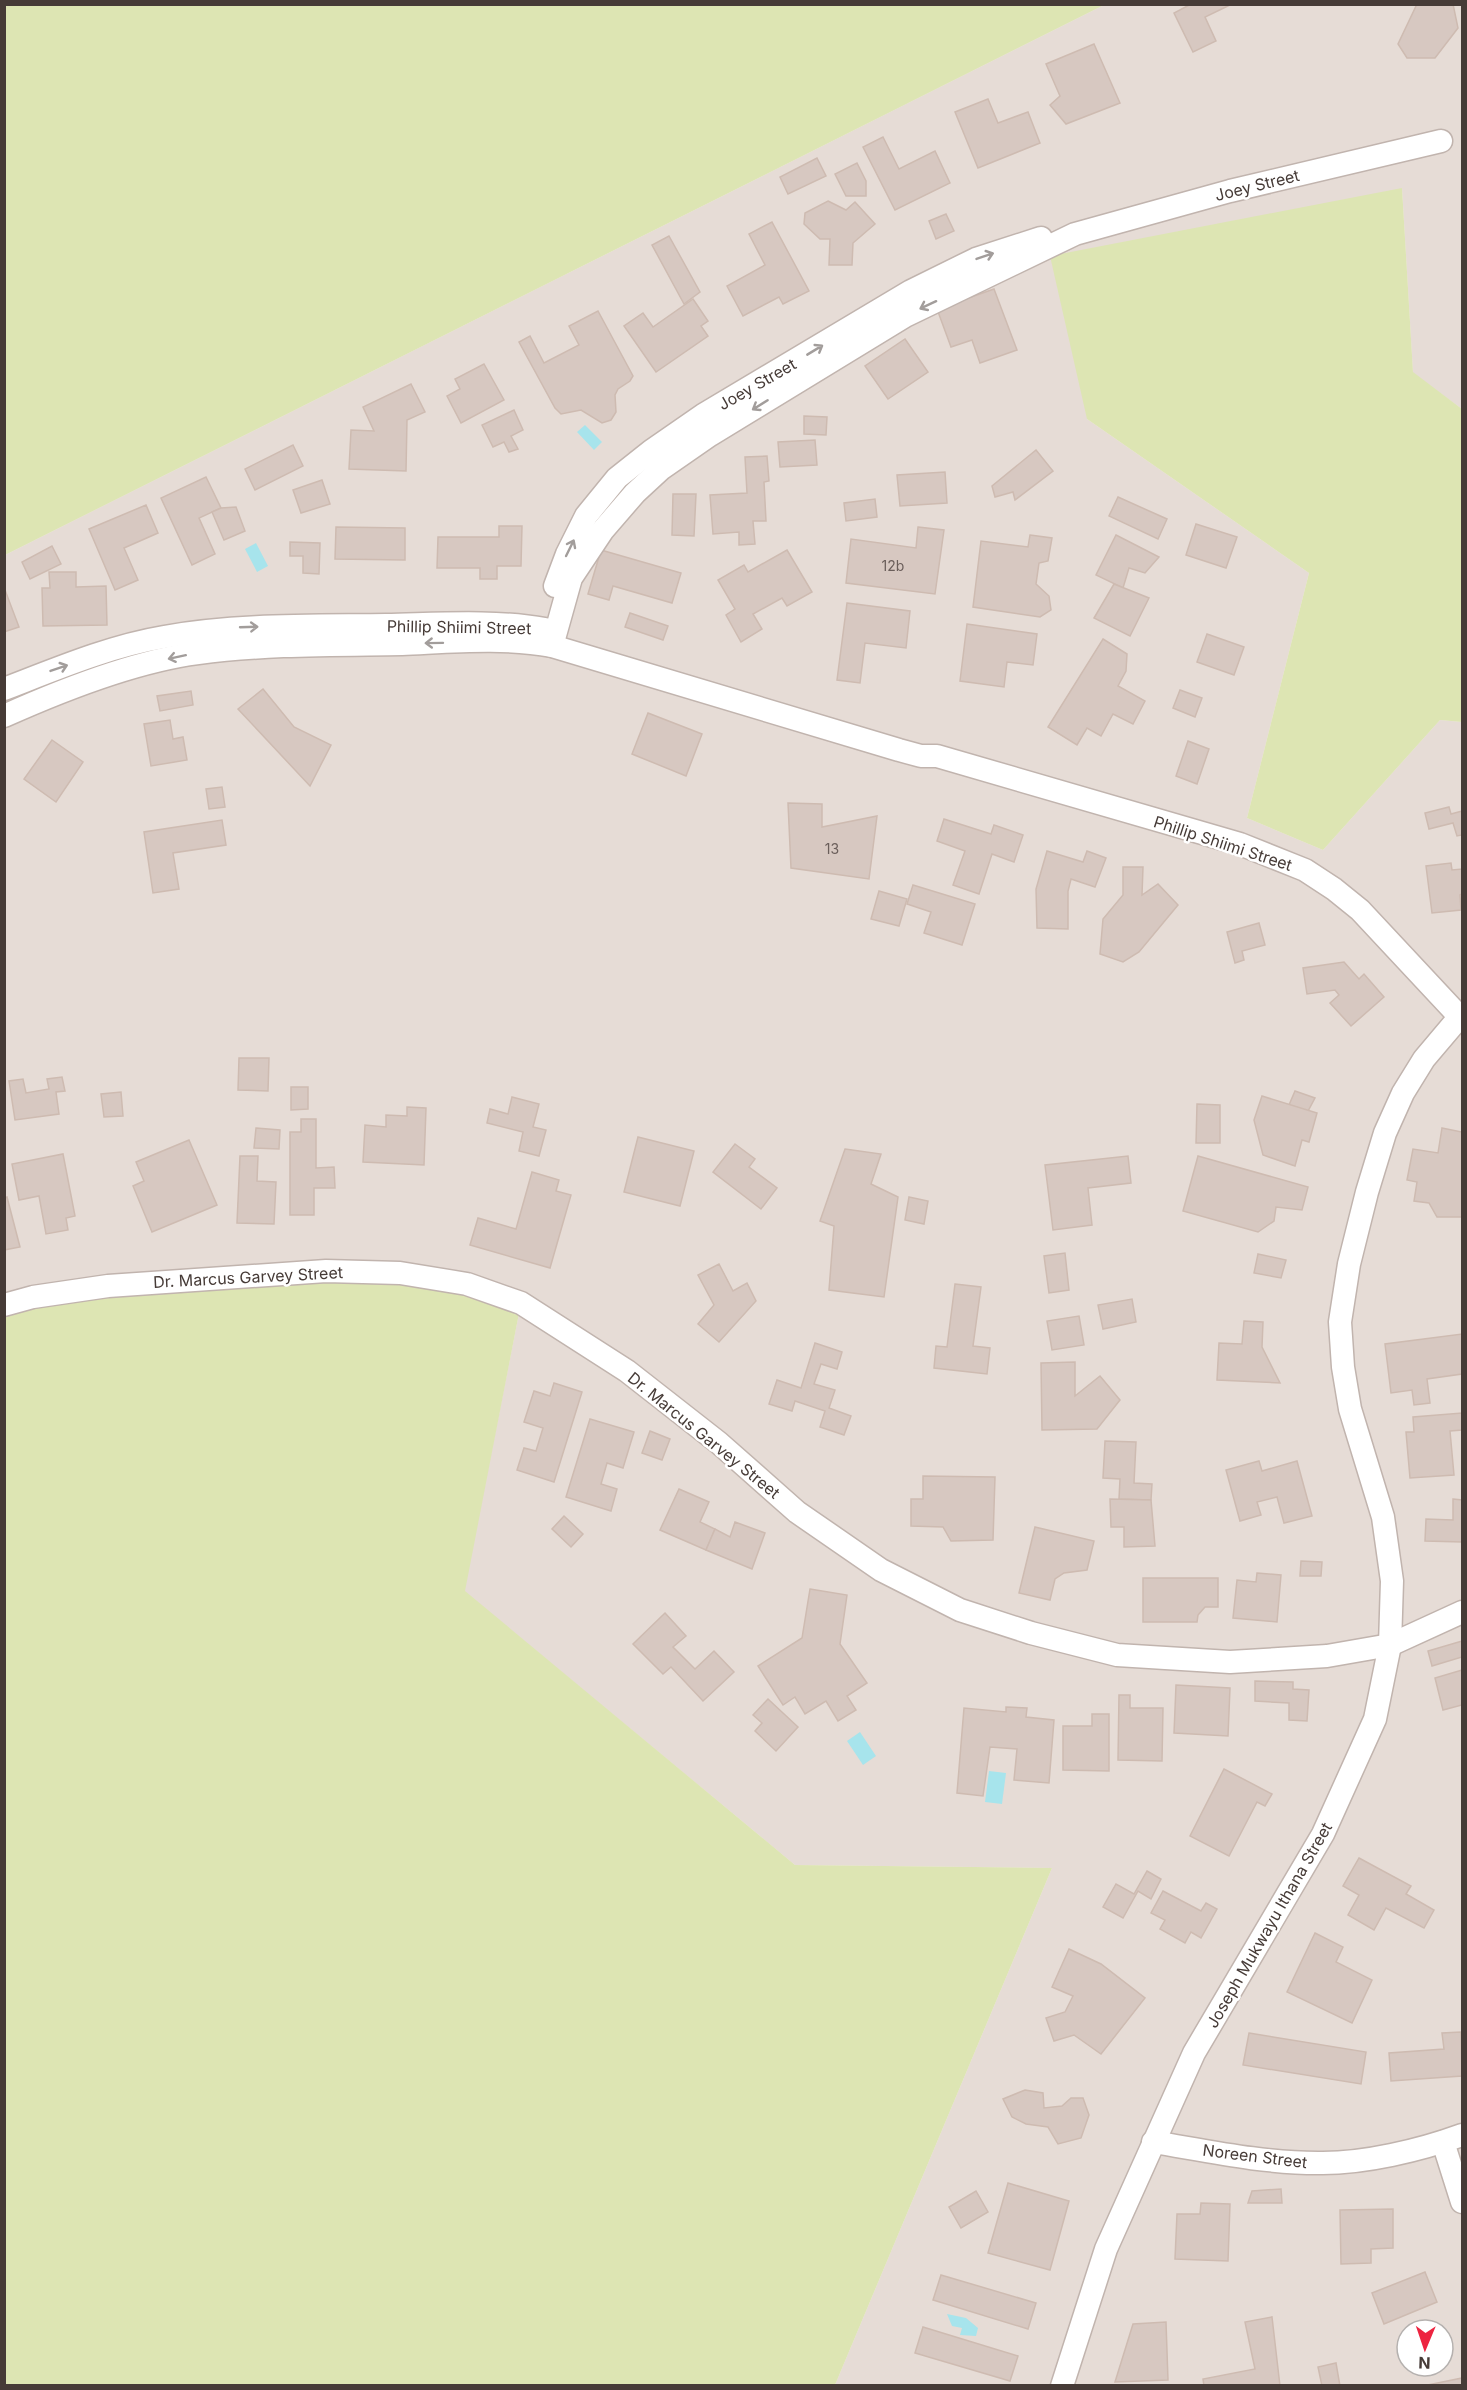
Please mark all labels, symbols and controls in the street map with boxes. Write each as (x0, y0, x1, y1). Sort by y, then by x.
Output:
street label: Joey Street (1213, 165, 1301, 205)
one-way arrow (975, 250, 994, 261)
one-way arrow (919, 299, 937, 311)
one-way arrow (806, 344, 823, 356)
street label: Joey Street (715, 354, 799, 414)
one-way arrow (752, 399, 769, 411)
one-way arrow (564, 540, 576, 558)
house number: 12b (882, 557, 904, 574)
street label: Phillip Shiimi Street (387, 616, 531, 638)
one-way arrow (238, 622, 258, 633)
one-way arrow (425, 637, 445, 649)
one-way arrow (168, 652, 187, 664)
one-way arrow (49, 662, 68, 673)
street label: Phillip Shiimi Street (1151, 811, 1295, 875)
house number: 13 (825, 840, 839, 857)
street label: Dr. Marcus Garvey Street (153, 1262, 343, 1292)
street label: Dr. Marcus Garvey Street (624, 1367, 784, 1503)
street label: Joseph Mukwayu Ithana Street (1202, 1819, 1336, 2031)
street label: Noreen Street (1202, 2140, 1308, 2172)
north arrow (1395, 2318, 1455, 2378)
text: N (1418, 2353, 1431, 2373)

